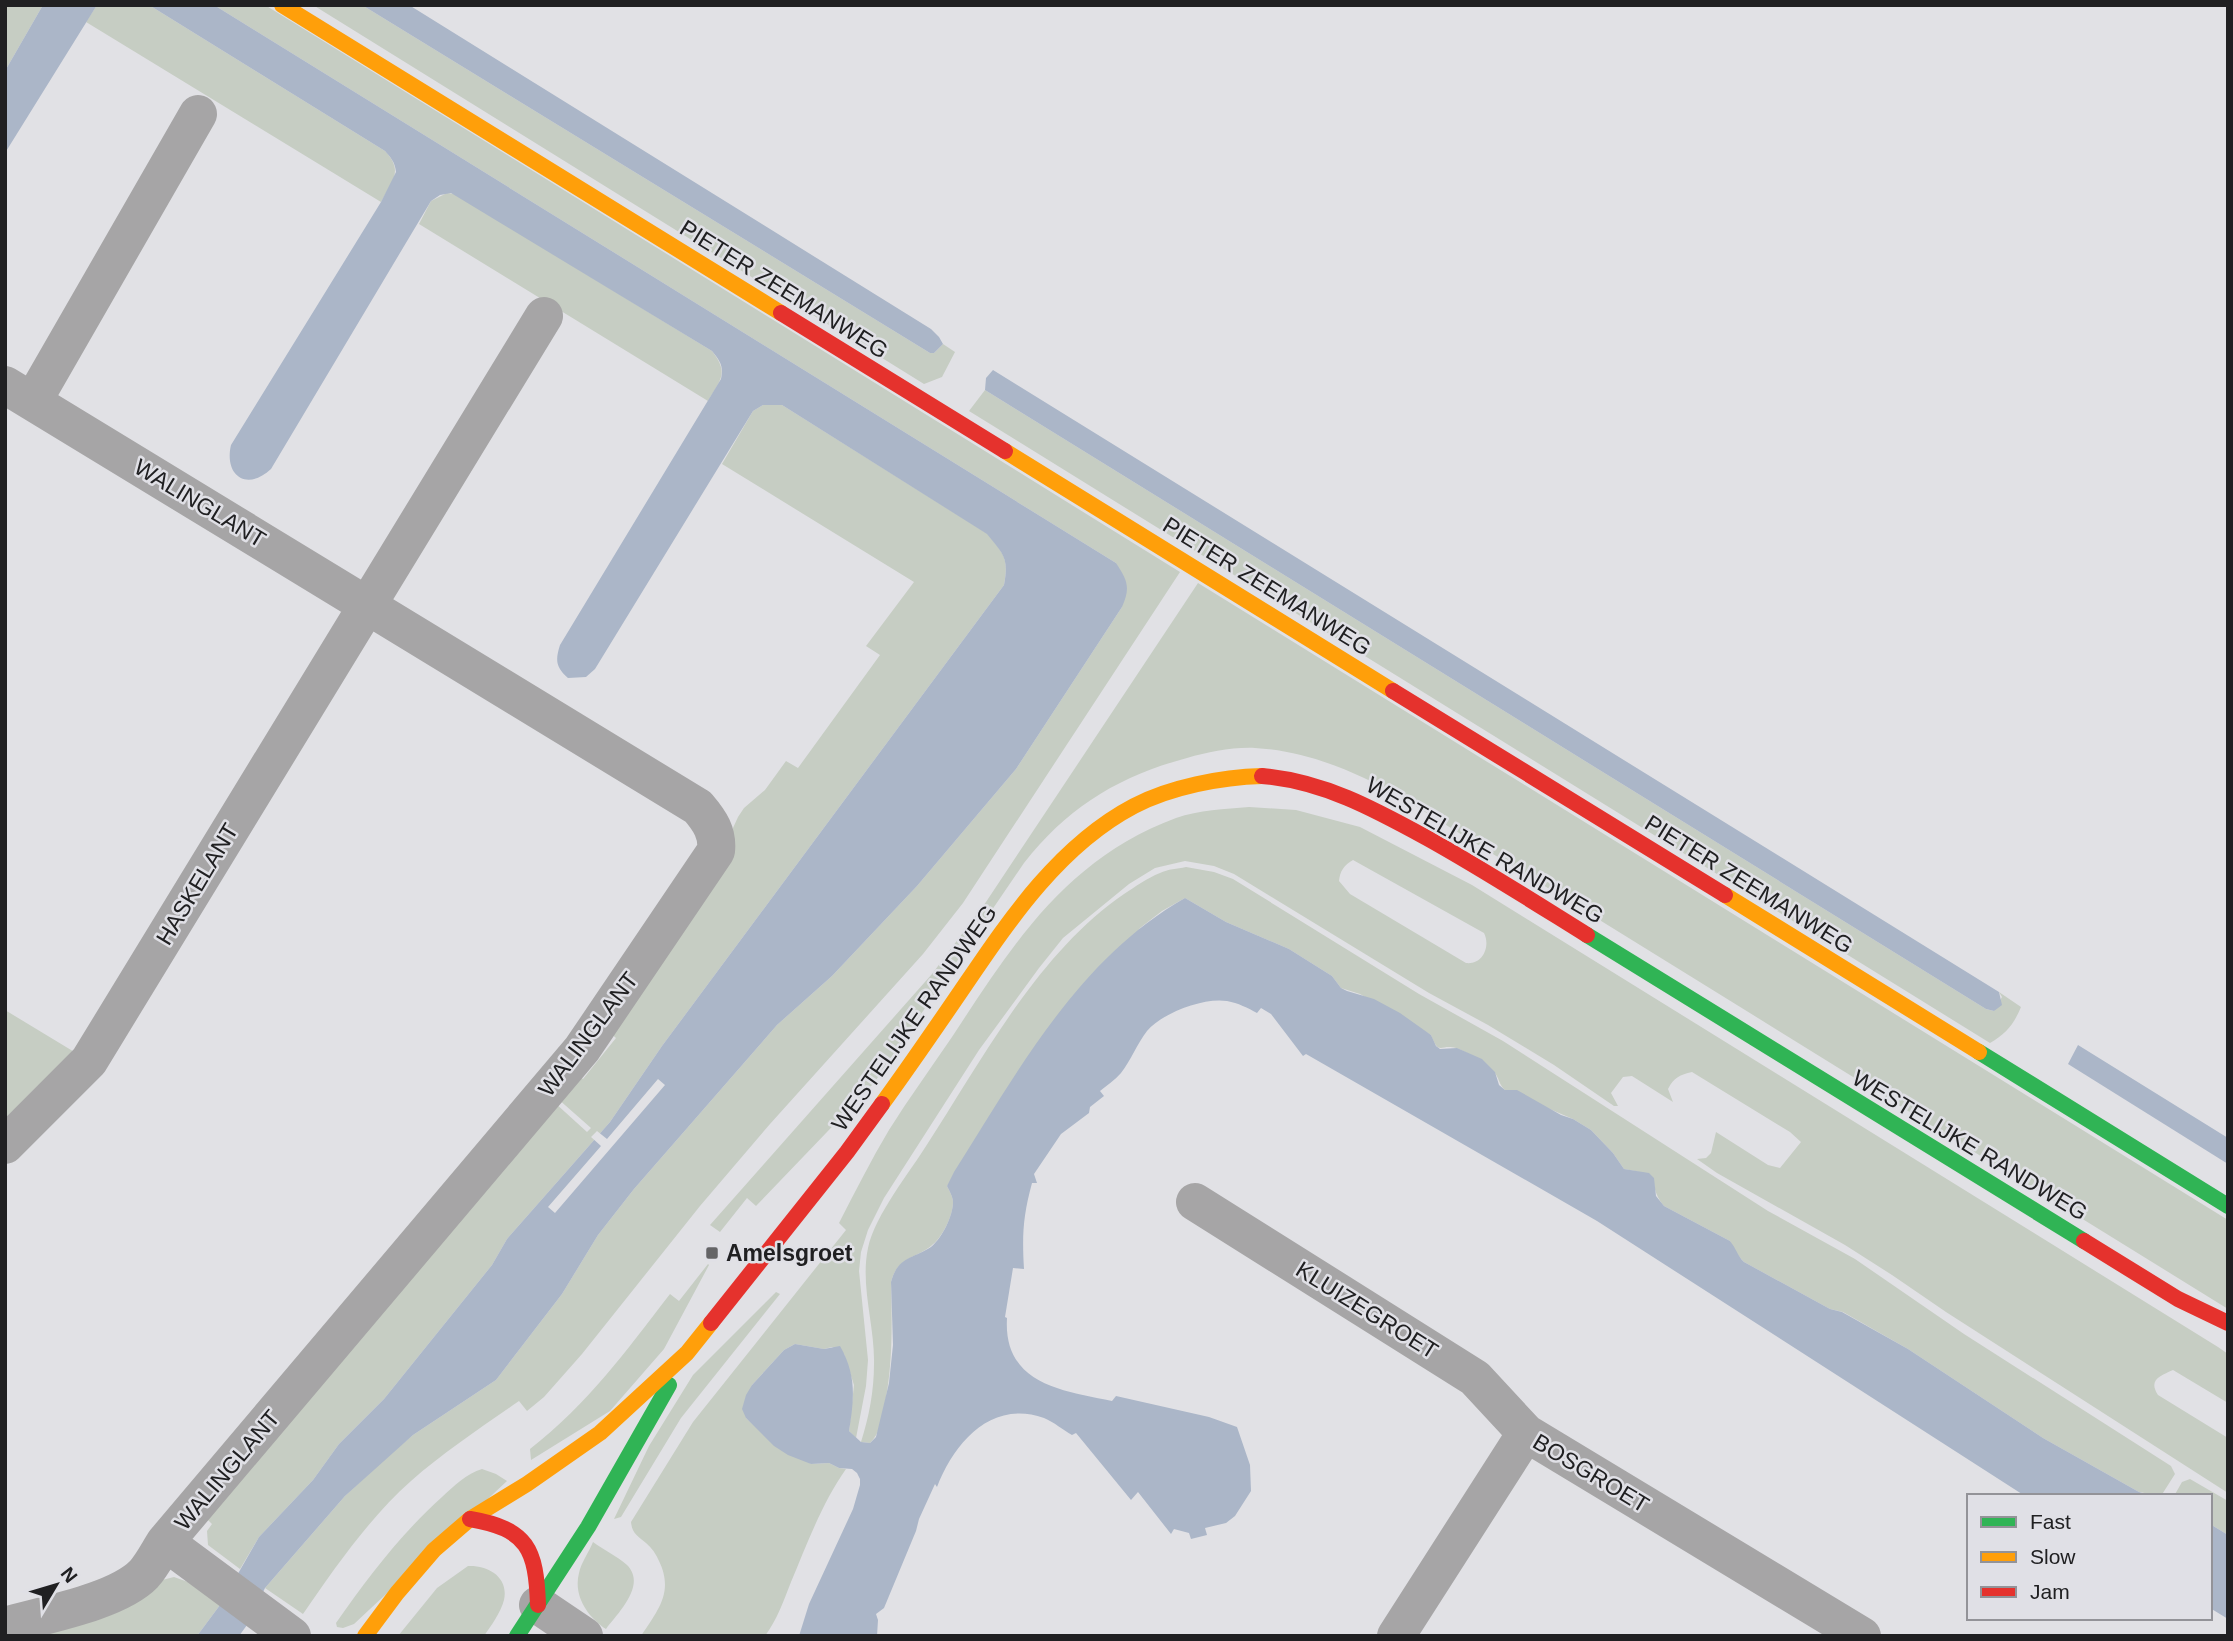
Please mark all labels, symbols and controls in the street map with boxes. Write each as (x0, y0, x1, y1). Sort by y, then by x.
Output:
street label: PIETER ZEEMANWEG (675, 214, 893, 364)
street label: WALINGLANT (130, 454, 270, 552)
street label: PIETER ZEEMANWEG (1158, 511, 1376, 661)
street label: WESTELIJKE RANDWEG (1362, 771, 1608, 929)
street label: PIETER ZEEMANWEG (1640, 809, 1858, 959)
street label: HASKELANT (151, 819, 243, 949)
street label: WESTELIJKE RANDWEG (826, 900, 1002, 1136)
street label: WALINGLANT (533, 967, 643, 1101)
street label: WESTELIJKE RANDWEG (1848, 1064, 2092, 1226)
place label: Amelsgroet (726, 1240, 853, 1266)
marker: Amelsgroet (704, 1245, 720, 1261)
street label: KLUIZEGROET (1291, 1256, 1443, 1364)
street label: WALINGLANT (169, 1405, 285, 1535)
street label: BOSGROET (1528, 1428, 1654, 1518)
legend (1967, 1494, 2212, 1620)
text: Fast (2030, 1510, 2071, 1533)
text: Slow (2030, 1545, 2076, 1568)
north arrow (21, 1550, 91, 1620)
text: N (57, 1563, 82, 1587)
text: Jam (2030, 1580, 2070, 1603)

